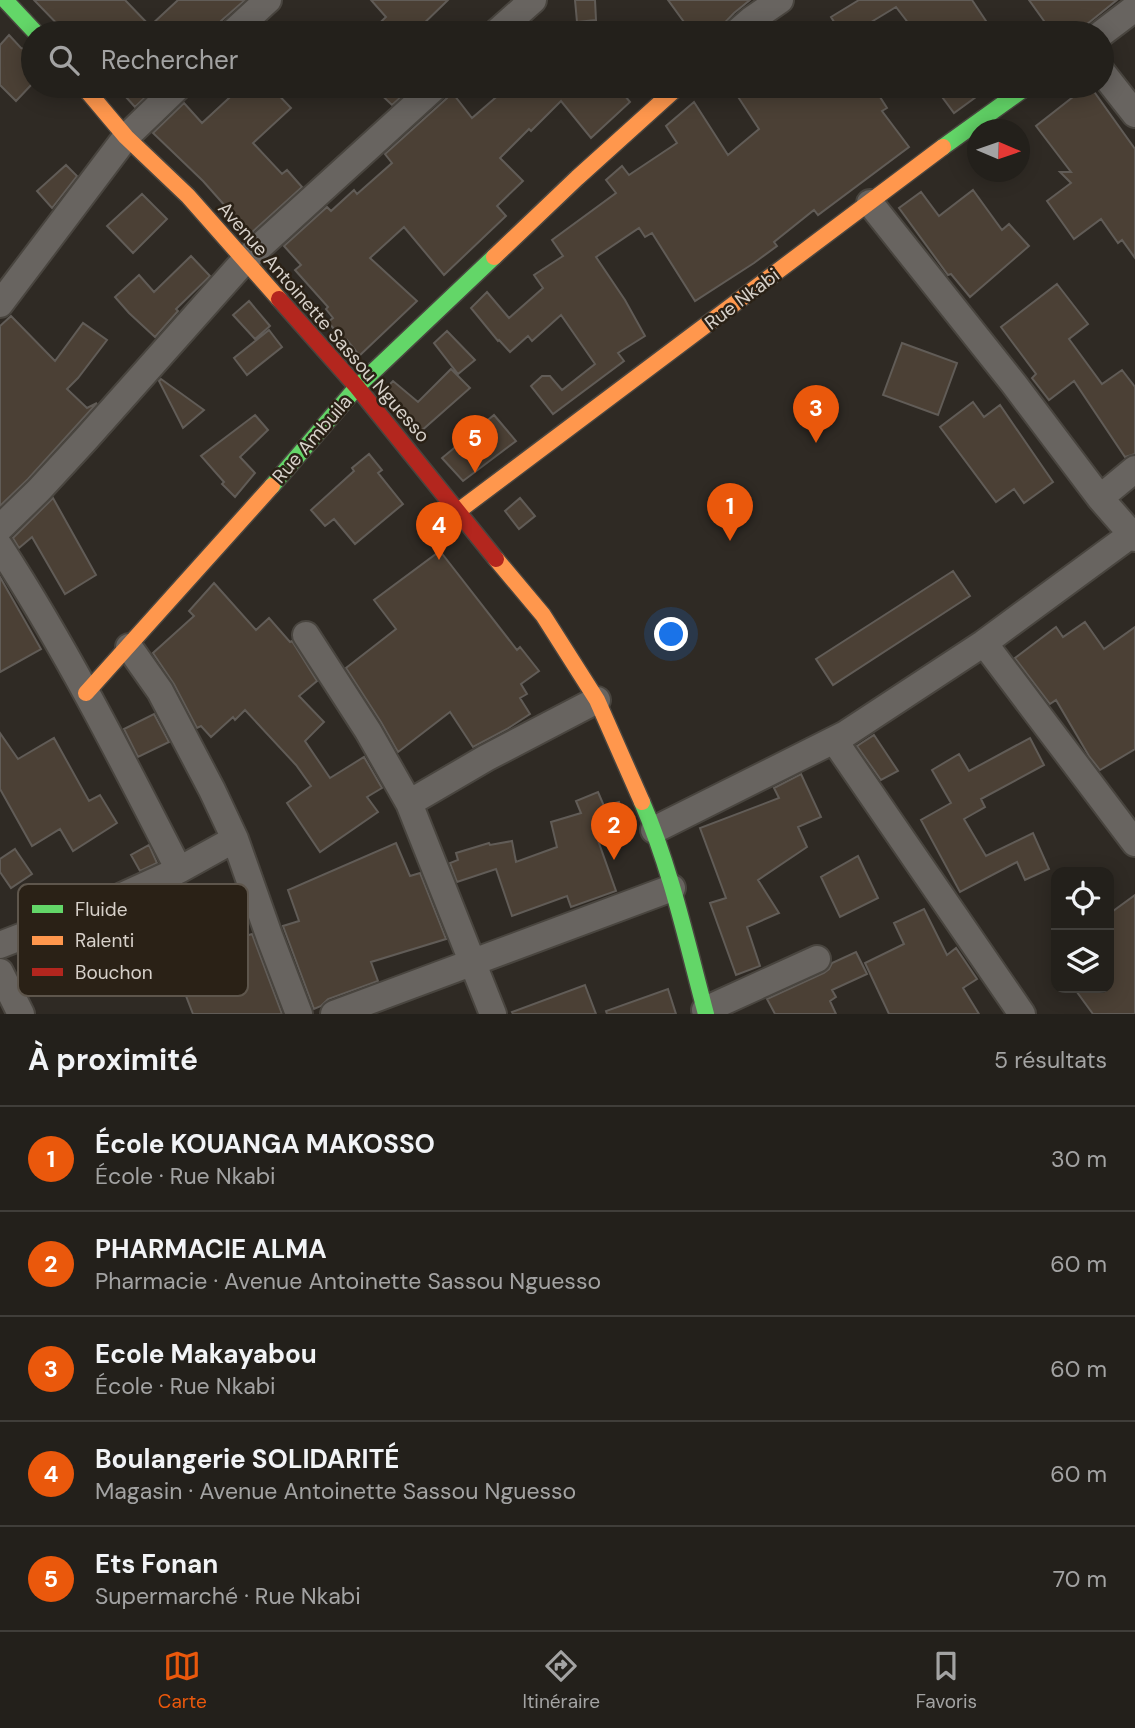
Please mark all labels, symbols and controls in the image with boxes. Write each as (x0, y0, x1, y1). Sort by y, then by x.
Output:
search box (21, 21, 1114, 98)
icon: search (45, 41, 83, 79)
text: Rechercher (101, 43, 238, 77)
north arrow (967, 119, 1030, 182)
street label: Avenue Antoinette Sassou Nguesso (212, 196, 436, 448)
street label: Rue Nkabi (700, 263, 784, 335)
pin: 3 (793, 385, 839, 443)
street label: Rue Ambuila (267, 389, 357, 489)
pin: 5 (452, 415, 498, 473)
pin: 1 (707, 483, 753, 541)
pin: 4 (416, 502, 462, 560)
your location (654, 617, 688, 651)
pin: 2 (591, 802, 637, 860)
map controls (1051, 867, 1114, 993)
button: locate (1051, 867, 1114, 930)
legend (18, 884, 248, 996)
text: Fluide (75, 897, 128, 922)
text: Ralenti (75, 928, 134, 953)
button: layers (1051, 930, 1114, 993)
text: Bouchon (75, 960, 153, 985)
text: À proximité (28, 1040, 198, 1079)
text: 5 résultats (994, 1045, 1107, 1075)
text: École KOUANGA MAKOSSO (95, 1127, 435, 1161)
text: 1 (47, 1144, 55, 1174)
text: 30 m (1051, 1144, 1107, 1174)
text: École · Rue Nkabi (95, 1161, 276, 1191)
text: PHARMACIE ALMA (95, 1232, 327, 1266)
text: 2 (44, 1249, 58, 1279)
text: 60 m (1050, 1249, 1107, 1279)
text: Pharmacie · Avenue Antoinette Sassou Nguesso (95, 1266, 601, 1296)
text: Ecole Makayabou (95, 1337, 317, 1371)
text: 3 (44, 1354, 58, 1384)
text: 60 m (1050, 1354, 1107, 1384)
text: École · Rue Nkabi (95, 1371, 276, 1401)
text: Boulangerie SOLIDARITÉ (95, 1442, 399, 1476)
text: 4 (44, 1459, 58, 1489)
text: 60 m (1050, 1459, 1107, 1489)
text: Magasin · Avenue Antoinette Sassou Nguesso (95, 1476, 576, 1506)
text: Ets Fonan (95, 1547, 218, 1581)
text: 5 (44, 1564, 58, 1594)
text: 70 m (1053, 1564, 1107, 1594)
text: Supermarché · Rue Nkabi (95, 1581, 361, 1611)
tab: Carte (158, 1647, 207, 1714)
tab: Itinéraire (522, 1647, 600, 1714)
tab: Favoris (916, 1647, 977, 1714)

